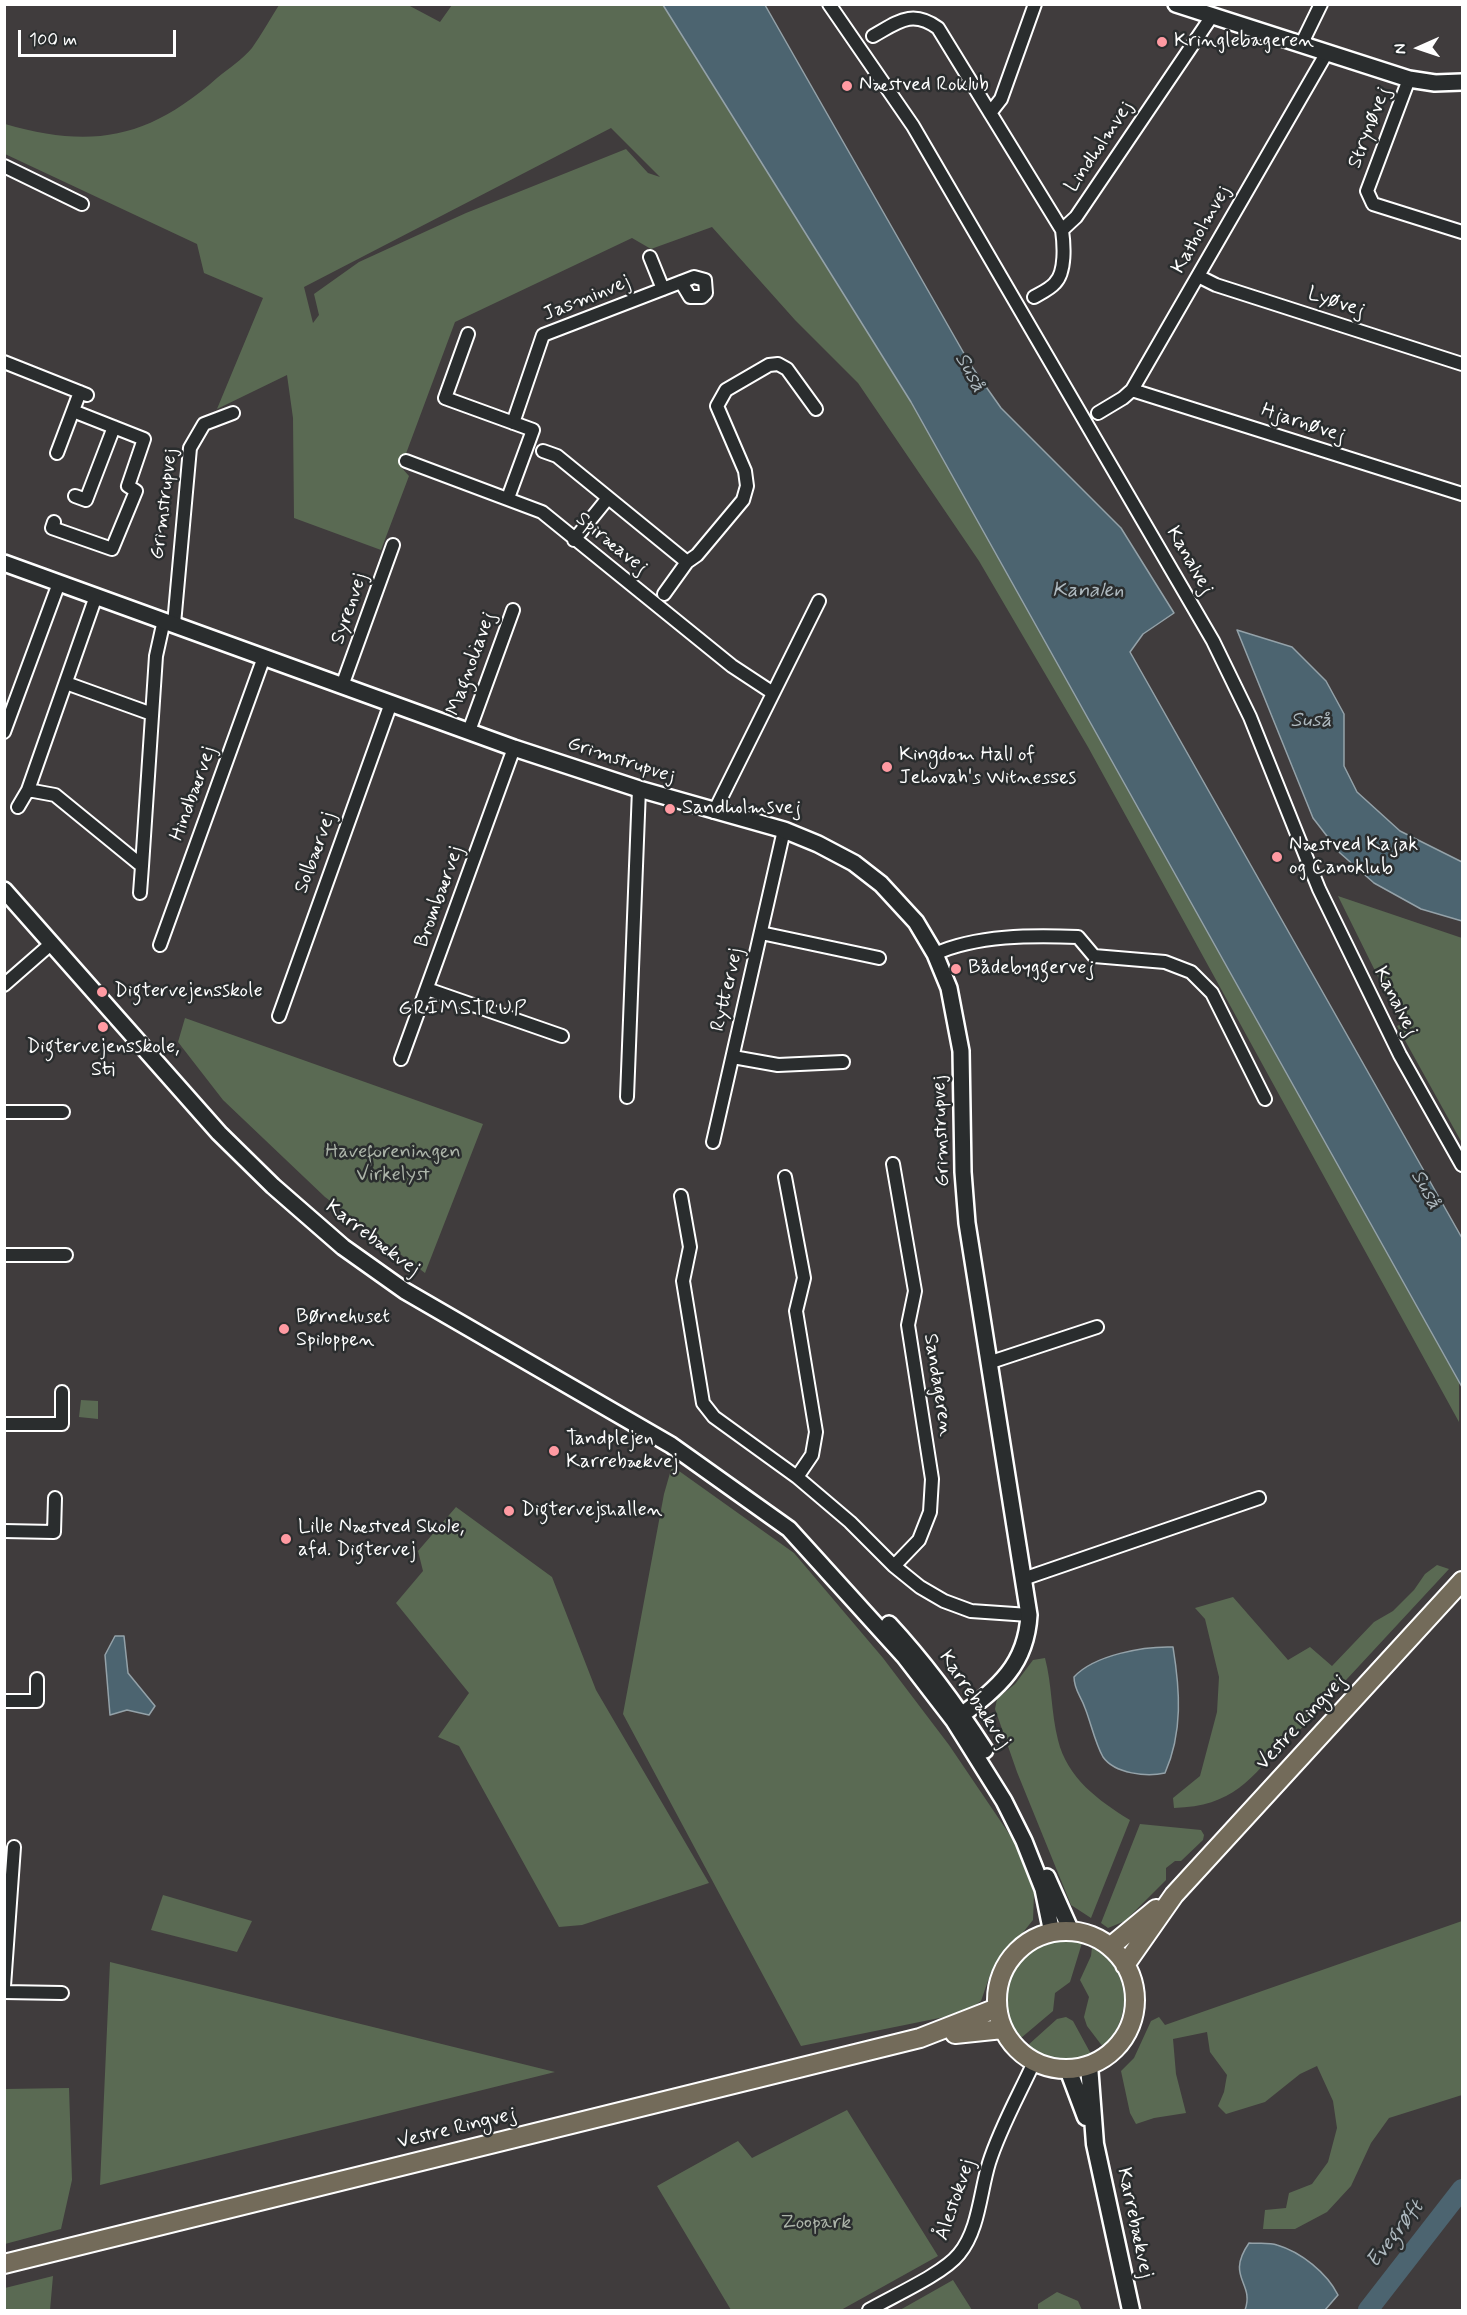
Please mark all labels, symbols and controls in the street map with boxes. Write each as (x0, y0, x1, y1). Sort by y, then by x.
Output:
scale bar (21, 18, 178, 56)
north arrow (1389, 18, 1449, 78)
text: 100 m (29, 28, 77, 52)
place label: Kringlebageren (1174, 30, 1314, 54)
marker: Kringlebageren (1155, 35, 1169, 49)
text: N (1390, 43, 1411, 55)
place label: Næstved Roklub (859, 74, 989, 98)
marker: Næstved Roklub (840, 79, 854, 93)
street label: Strynøvej (1344, 84, 1396, 172)
street label: Lindholmvej (1061, 97, 1139, 197)
street label: Katholmvej (1167, 182, 1237, 278)
street label: Jasminvej (540, 271, 634, 327)
street label: Lyøvej (1304, 282, 1368, 324)
water label: Suså (948, 349, 990, 397)
street label: Hjarnøvej (1258, 399, 1348, 449)
street label: Grimstrupvej (146, 447, 184, 561)
street label: Spiræavej (570, 508, 652, 580)
street label: Kanalvej (1160, 523, 1218, 599)
street label: Syrenvej (327, 570, 373, 648)
water label: Kanalen (1052, 579, 1124, 605)
street label: Magnoliavej (442, 609, 502, 719)
water label: Suså (1290, 709, 1332, 735)
street label: Grimstrupvej (564, 732, 678, 790)
street label: Hindbærvej (166, 744, 222, 844)
place label: Kingdom Hall of Jehovah's Witnesses (899, 744, 1076, 791)
marker: Kingdom Hall of Jehovah's Witnesses (880, 760, 894, 774)
place label: Sandholmsvej (682, 797, 801, 821)
marker: Sandholmsvej (663, 802, 677, 816)
street label: Solbærvej (290, 809, 342, 897)
place label: Næstved Kajak og Canoklub (1289, 834, 1418, 881)
street label: Brombærvej (411, 843, 469, 951)
marker: Næstved Kajak og Canoklub (1270, 850, 1284, 864)
street label: Ryttervej (707, 946, 749, 1034)
place label: Bådebyggervej (968, 957, 1094, 981)
marker: Bådebyggervej (949, 962, 963, 976)
street label: Kanalvej (1367, 963, 1423, 1041)
place label: Digtervejensskole (114, 980, 263, 1004)
marker: Digtervejensskole (95, 985, 109, 999)
district label: GRIMSTRUP (396, 997, 530, 1023)
marker: Digtervejensskole, Sti (96, 1020, 110, 1034)
place label: Digtervejensskole, Sti (27, 1036, 179, 1083)
street label: Grimstrupvej (928, 1075, 956, 1187)
park label: Haveforeningen Virkelyst (325, 1141, 461, 1188)
water label: Suså (1404, 1166, 1446, 1214)
street label: Karrebækvej (320, 1196, 424, 1282)
place label: Børnehuset Spiloppen (296, 1306, 390, 1353)
marker: Børnehuset Spiloppen (277, 1322, 291, 1336)
street label: Sandageren (917, 1332, 957, 1438)
place label: Tandplejen Karrebækvej (566, 1428, 678, 1475)
marker: Tandplejen Karrebækvej (547, 1444, 561, 1458)
place label: Digtervejshallen (521, 1499, 662, 1523)
marker: Digtervejshallen (502, 1504, 516, 1518)
place label: Lille Næstved Skole, afd. Digtervej (298, 1516, 464, 1563)
marker: Lille Næstved Skole, afd. Digtervej (279, 1532, 293, 1546)
street label: Karrebækvej (933, 1647, 1015, 1753)
street label: Vestre Ringvej (1252, 1670, 1352, 1776)
street label: Vestre Ringvej (395, 2103, 519, 2155)
street label: Ålestokvej (931, 2156, 981, 2244)
street label: Karrebækvej (1111, 2166, 1157, 2280)
water label: Evegrøft (1362, 2196, 1430, 2274)
park label: Zoopark (781, 2212, 851, 2236)

